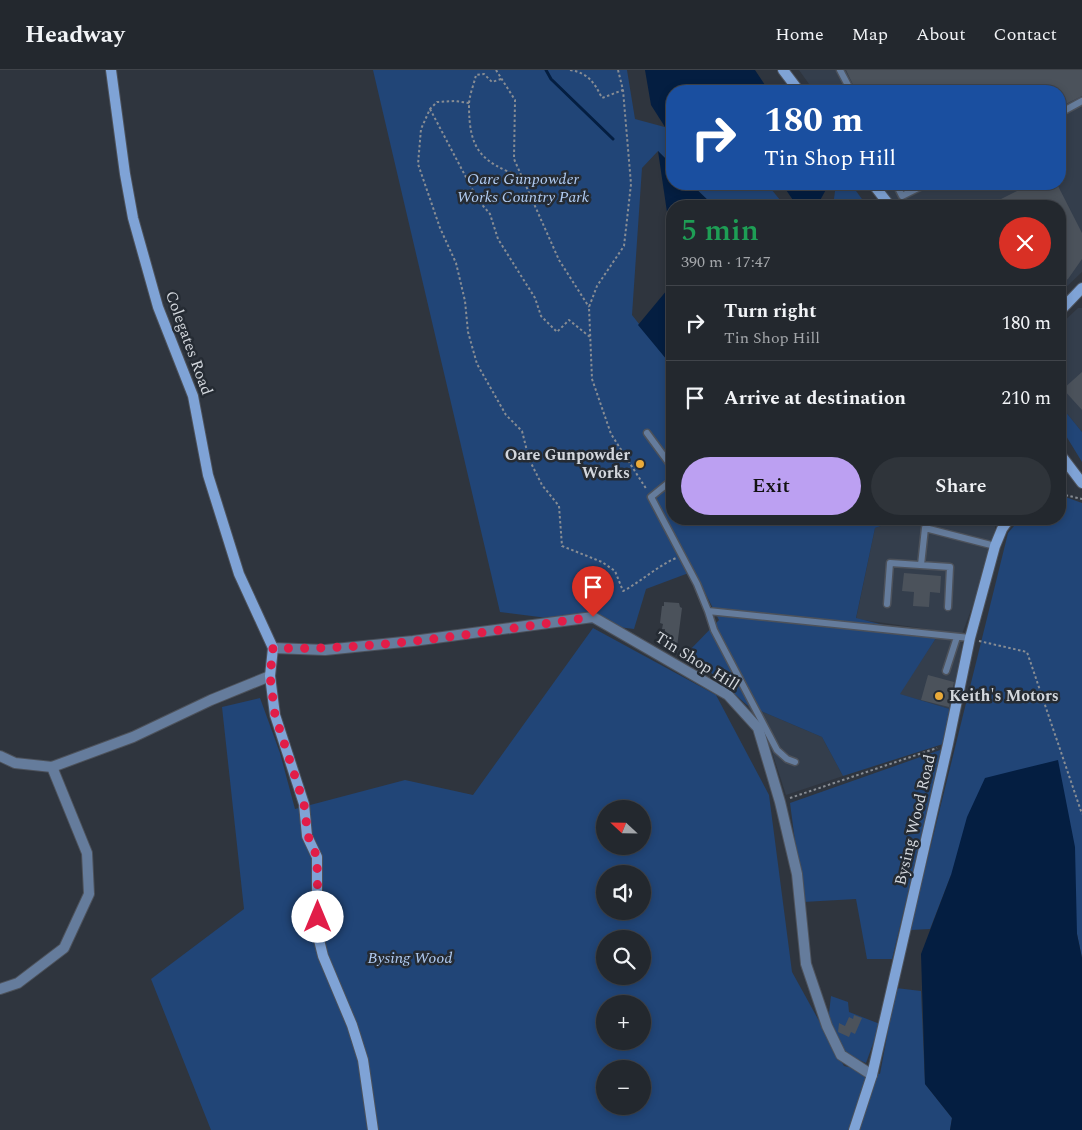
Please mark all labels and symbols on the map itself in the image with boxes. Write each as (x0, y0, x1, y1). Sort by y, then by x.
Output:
park label: Oare Gunpowder Works Country Park (457, 167, 590, 209)
street label: Colegates Road (159, 287, 219, 399)
place label: Oare Gunpowder Works (505, 443, 630, 485)
marker: Oare Gunpowder Works (634, 458, 646, 470)
pin (572, 566, 614, 617)
street label: Tin Shop Hill (650, 625, 744, 697)
place label: Keith's Motors (949, 684, 1059, 708)
marker: Keith's Motors (933, 690, 945, 702)
street label: Bysing Wood Road (888, 752, 942, 888)
north arrow (596, 800, 651, 855)
position arrow (291, 890, 343, 942)
park label: Bysing Wood (367, 946, 453, 970)

